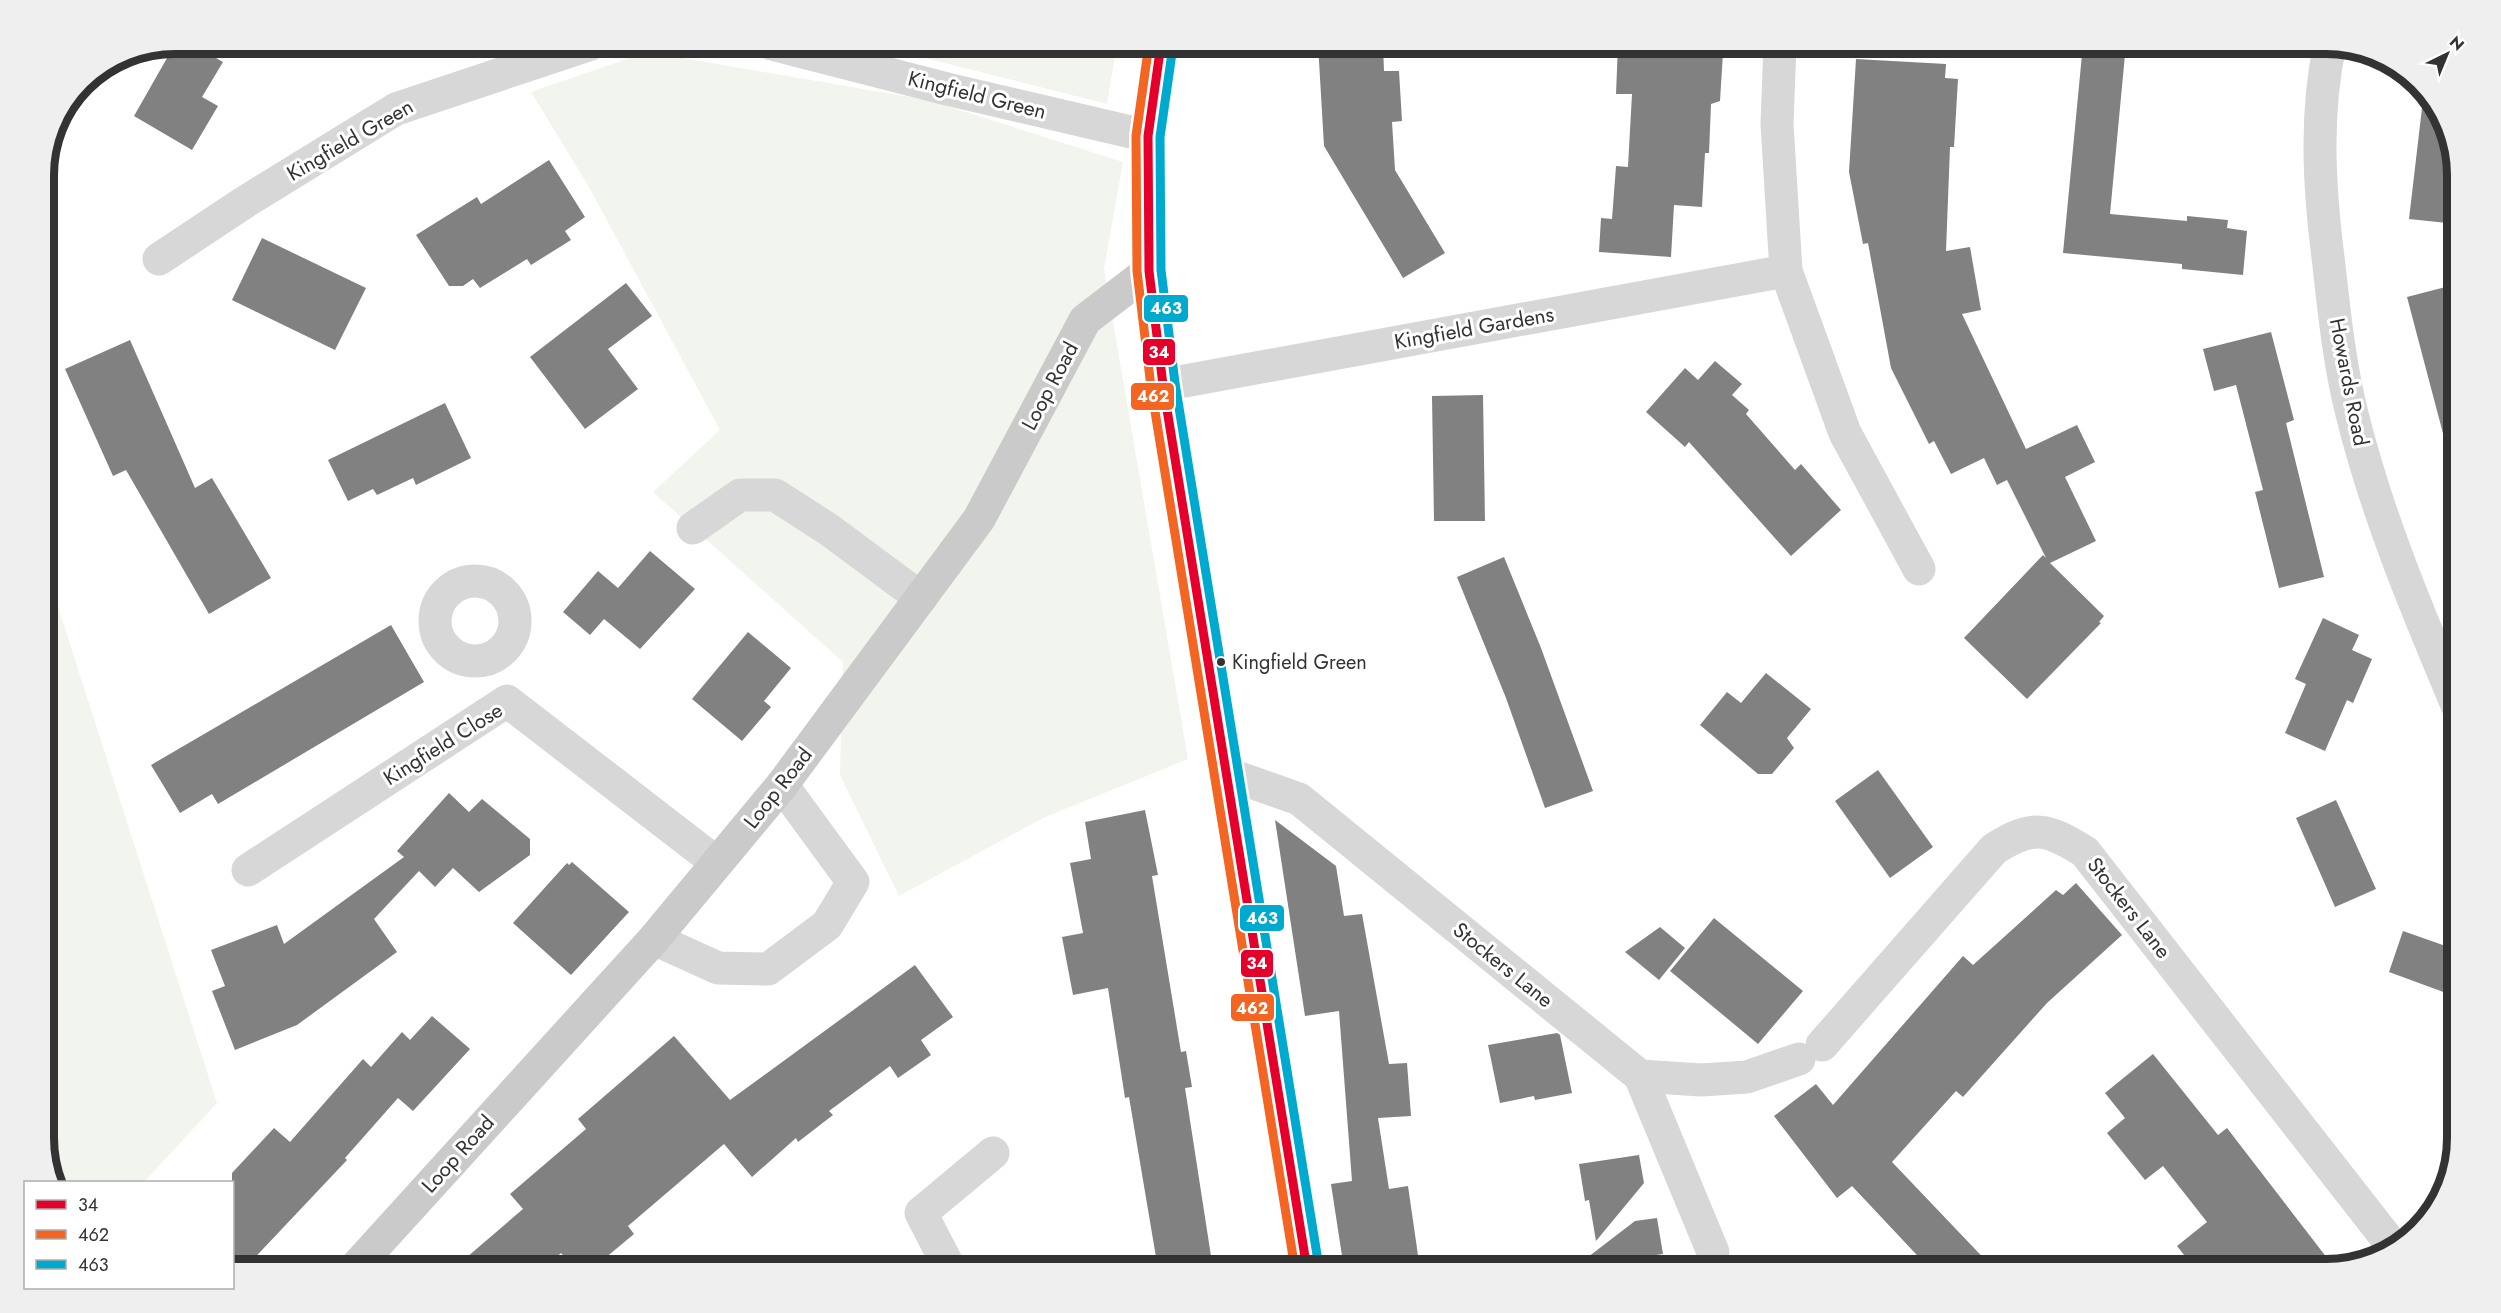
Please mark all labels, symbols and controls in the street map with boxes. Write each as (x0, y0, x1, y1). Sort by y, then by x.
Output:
north arrow (2417, 24, 2477, 84)
text: N (2444, 31, 2469, 56)
street label: Kingfield Green (905, 63, 1049, 127)
street label: Kingfield Green (281, 92, 419, 188)
line badge: 463 (1143, 294, 1189, 323)
text: 463 (1150, 297, 1182, 320)
street label: Kingfield Gardens (1392, 299, 1556, 357)
street label: Howards Road (2322, 315, 2376, 449)
street label: Loop Road (1014, 337, 1086, 435)
line badge: 34 (1142, 338, 1176, 366)
text: 34 (1148, 341, 1170, 364)
line badge: 462 (1130, 382, 1175, 411)
text: 462 (1137, 385, 1169, 408)
place label: Kingfield Green (1232, 648, 1367, 677)
marker: Kingfield Green (1215, 656, 1227, 668)
street label: Kingfield Close (378, 695, 509, 793)
street label: Loop Road (737, 741, 819, 835)
street label: Stockers Lane (2080, 851, 2178, 965)
line badge: 463 (1239, 904, 1285, 932)
text: 463 (1246, 907, 1278, 930)
street label: Stockers Lane (1446, 915, 1560, 1015)
line badge: 34 (1240, 949, 1274, 978)
text: 34 (1246, 952, 1268, 975)
line badge: 462 (1230, 993, 1275, 1022)
text: 462 (1236, 997, 1268, 1020)
street label: Loop Road (415, 1108, 501, 1200)
legend (24, 1181, 234, 1289)
text: 34 (78, 1192, 98, 1218)
text: 462 (78, 1222, 109, 1248)
text: 463 (78, 1252, 109, 1278)

